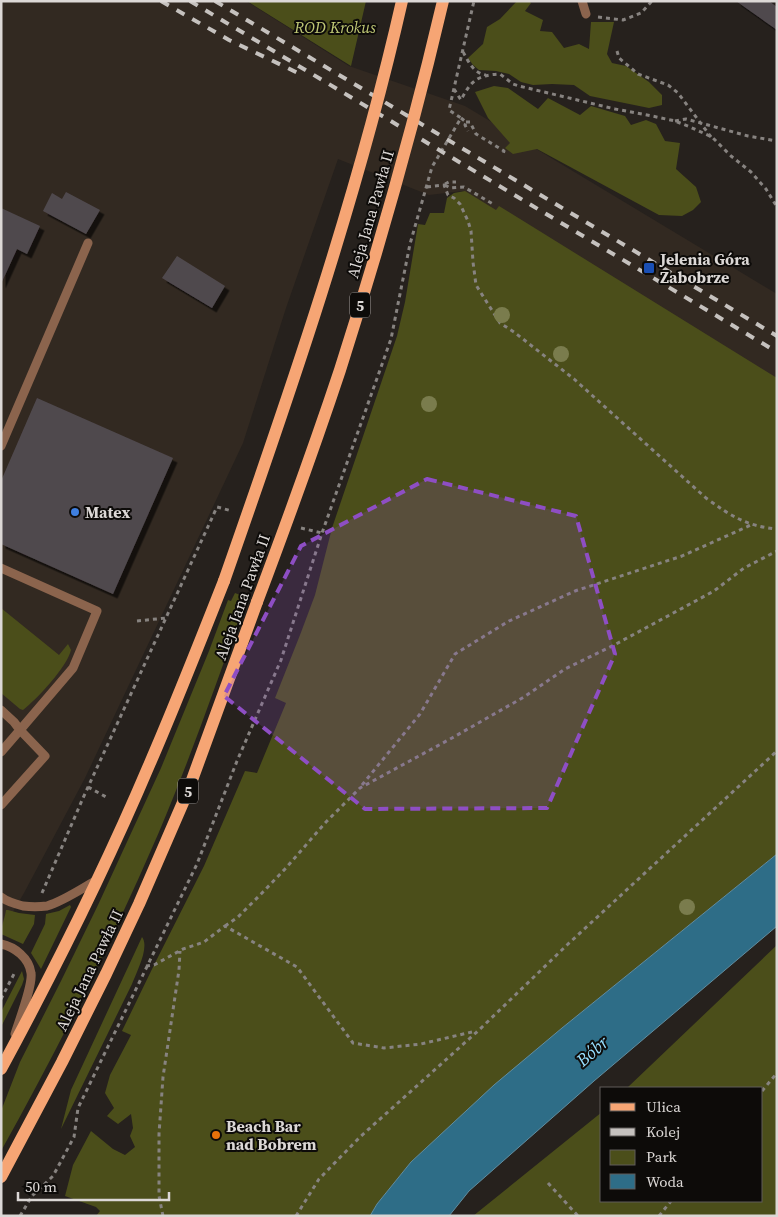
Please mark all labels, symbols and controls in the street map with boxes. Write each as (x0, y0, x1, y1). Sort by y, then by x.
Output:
park label: ROD Krokus (293, 16, 376, 38)
street label: Aleja Jana Pawła II (341, 147, 399, 281)
place label: Jelenia Góra Zabobrze (659, 248, 750, 288)
marker: Jelenia Góra Zabobrze (642, 261, 656, 275)
road number: 5 (350, 292, 370, 318)
place label: Matex (85, 501, 130, 523)
marker: Matex (69, 506, 81, 518)
street label: Aleja Jana Pawła II (209, 531, 275, 663)
road number: 5 (178, 778, 198, 804)
street label: Aleja Jana Pawła II (50, 906, 128, 1034)
water label: Bóbr (570, 1029, 614, 1073)
legend (600, 1087, 763, 1202)
text: Ulica (646, 1096, 681, 1117)
place label: Beach Bar nad Bobrem (226, 1115, 317, 1155)
text: Kolej (646, 1121, 680, 1142)
marker: Beach Bar nad Bobrem (210, 1129, 222, 1141)
text: Park (646, 1146, 678, 1167)
scale bar (18, 1170, 169, 1202)
text: Woda (646, 1171, 684, 1192)
text: 50 m (25, 1176, 57, 1197)

